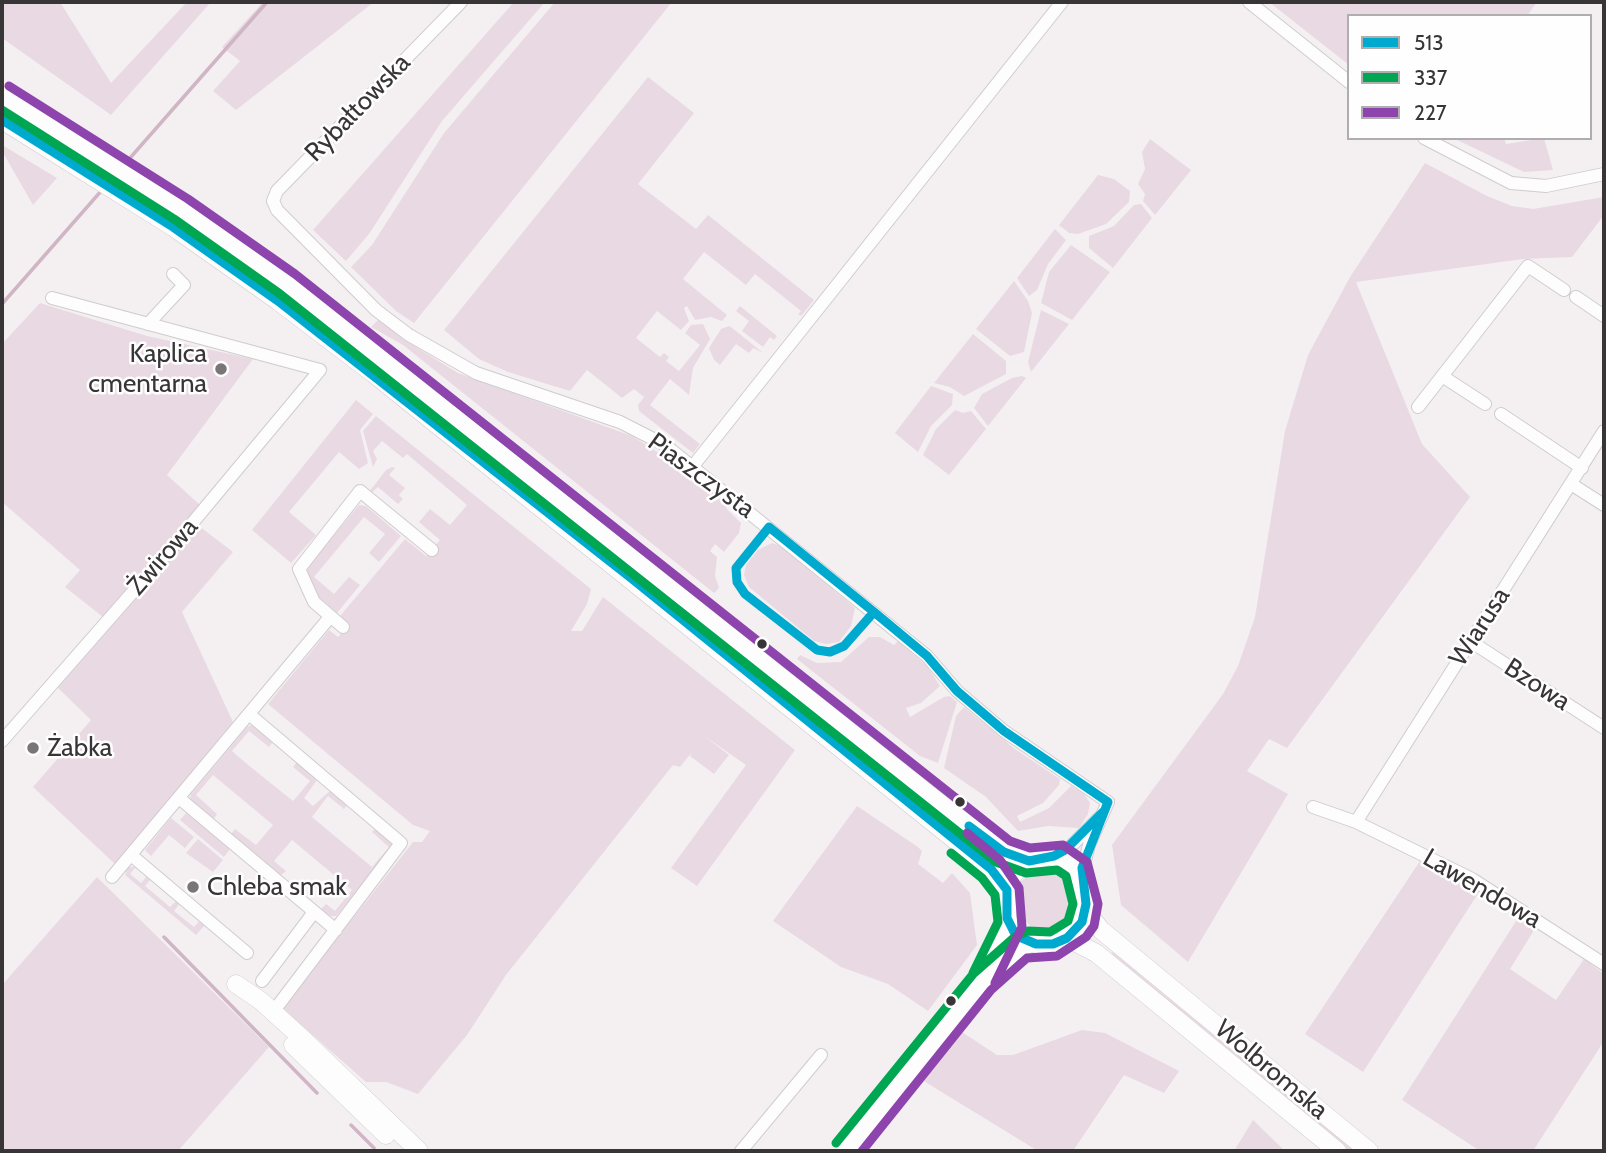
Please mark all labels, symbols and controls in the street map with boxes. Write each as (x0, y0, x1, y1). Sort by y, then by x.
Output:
legend (1347, 14, 1592, 140)
text: 513 (1414, 30, 1444, 55)
street label: Rybałtowska (299, 47, 417, 169)
text: 337 (1414, 65, 1447, 90)
text: 227 (1414, 100, 1447, 125)
place label: Kaplica cmentarna (88, 338, 207, 400)
marker: Kaplica cmentarna (213, 361, 229, 377)
street label: Piaszczysta (641, 427, 761, 525)
street label: Żwirowa (121, 512, 205, 602)
street label: Wiarusa (1443, 582, 1517, 672)
unlabelled marker (755, 637, 769, 651)
street label: Bzowa (1498, 652, 1576, 718)
place label: Żabka (47, 732, 112, 764)
marker: Żabka (25, 740, 41, 756)
unlabelled marker (953, 795, 967, 809)
street label: Lawendowa (1417, 843, 1547, 935)
place label: Chleba smak (207, 871, 347, 903)
marker: Chleba smak (185, 879, 201, 895)
unlabelled marker (944, 994, 958, 1008)
street label: Wolbromska (1208, 1014, 1334, 1126)

